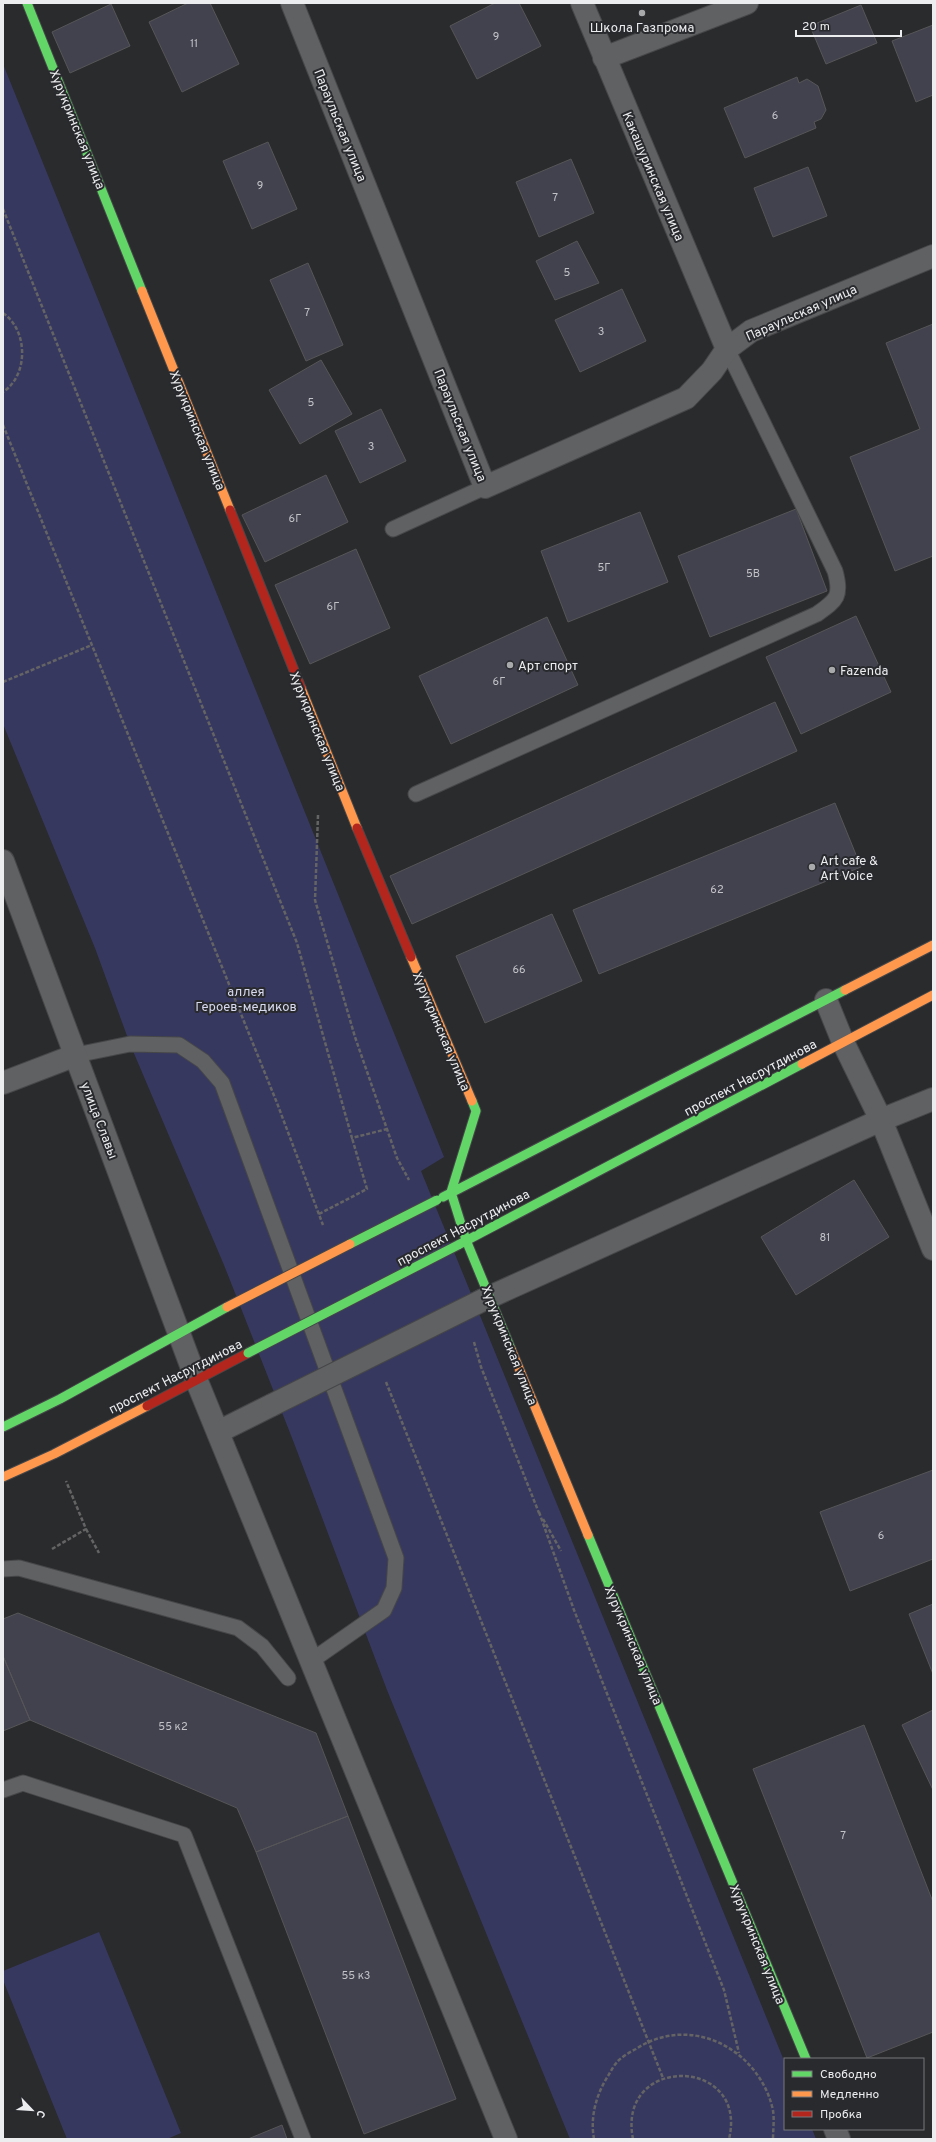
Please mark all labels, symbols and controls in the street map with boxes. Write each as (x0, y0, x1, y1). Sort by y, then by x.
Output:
marker: Школа Газпрома (637, 8, 647, 18)
scale bar (796, 12, 901, 38)
text: 20 m (802, 19, 830, 35)
place label: Школа Газпрома (590, 21, 694, 37)
house number: 9 (493, 30, 499, 44)
house number: 11 (190, 37, 198, 51)
street label: Параульская улица (309, 67, 369, 184)
street label: Хурукринская улица (45, 68, 107, 192)
house number: 6 (772, 109, 778, 123)
street label: Какашуринская улица (618, 110, 687, 244)
house number: 9 (257, 179, 263, 193)
house number: 7 (552, 191, 558, 205)
house number: 5 (564, 266, 571, 280)
street label: Параульская улица (744, 282, 860, 346)
house number: 7 (304, 306, 310, 320)
house number: 3 (598, 325, 604, 339)
street label: Параульская улица (429, 367, 489, 484)
street label: Хурукринская улица (165, 369, 227, 493)
house number: 5 (308, 396, 315, 410)
house number: 3 (368, 440, 374, 454)
house number: 6Г (289, 512, 301, 526)
house number: 5Г (597, 561, 611, 575)
house number: 5В (746, 567, 760, 581)
house number: 6Г (327, 600, 339, 614)
place label: Арт спорт (518, 659, 578, 675)
marker: Арт спорт (505, 660, 515, 670)
place label: Fazenda (840, 664, 888, 680)
marker: Fazenda (827, 665, 837, 675)
street label: Хурукринская улица (285, 670, 347, 794)
house number: 6Г (493, 675, 505, 689)
place label: Art cafe & Art Voice (820, 854, 878, 885)
marker: Art cafe & Art Voice (807, 862, 817, 872)
house number: 62 (710, 883, 724, 897)
house number: 66 (512, 963, 526, 977)
street label: Хурукринская улица (408, 970, 472, 1094)
park label: аллея Героев-медиков (195, 985, 297, 1016)
street label: проспект Насрутдинова (682, 1037, 820, 1121)
street label: улица Славы (76, 1080, 120, 1161)
street label: проспект Насрутдинова (395, 1187, 533, 1271)
house number: 81 (820, 1231, 830, 1245)
street label: Хурукринская улица (477, 1284, 539, 1408)
street label: проспект Насрутдинова (106, 1337, 245, 1418)
house number: 6 (878, 1529, 884, 1543)
street label: Хурукринская улица (600, 1584, 664, 1708)
house number: 55 к2 (158, 1720, 188, 1734)
house number: 7 (840, 1829, 846, 1843)
street label: Хурукринская улица (725, 1883, 787, 2007)
house number: 55 к3 (342, 1969, 370, 1983)
legend (784, 2058, 924, 2130)
text: Свободно (820, 2067, 877, 2083)
text: Медленно (820, 2087, 880, 2103)
north arrow (12, 2090, 52, 2130)
text: Пробка (820, 2107, 862, 2123)
text: С (32, 2108, 48, 2120)

